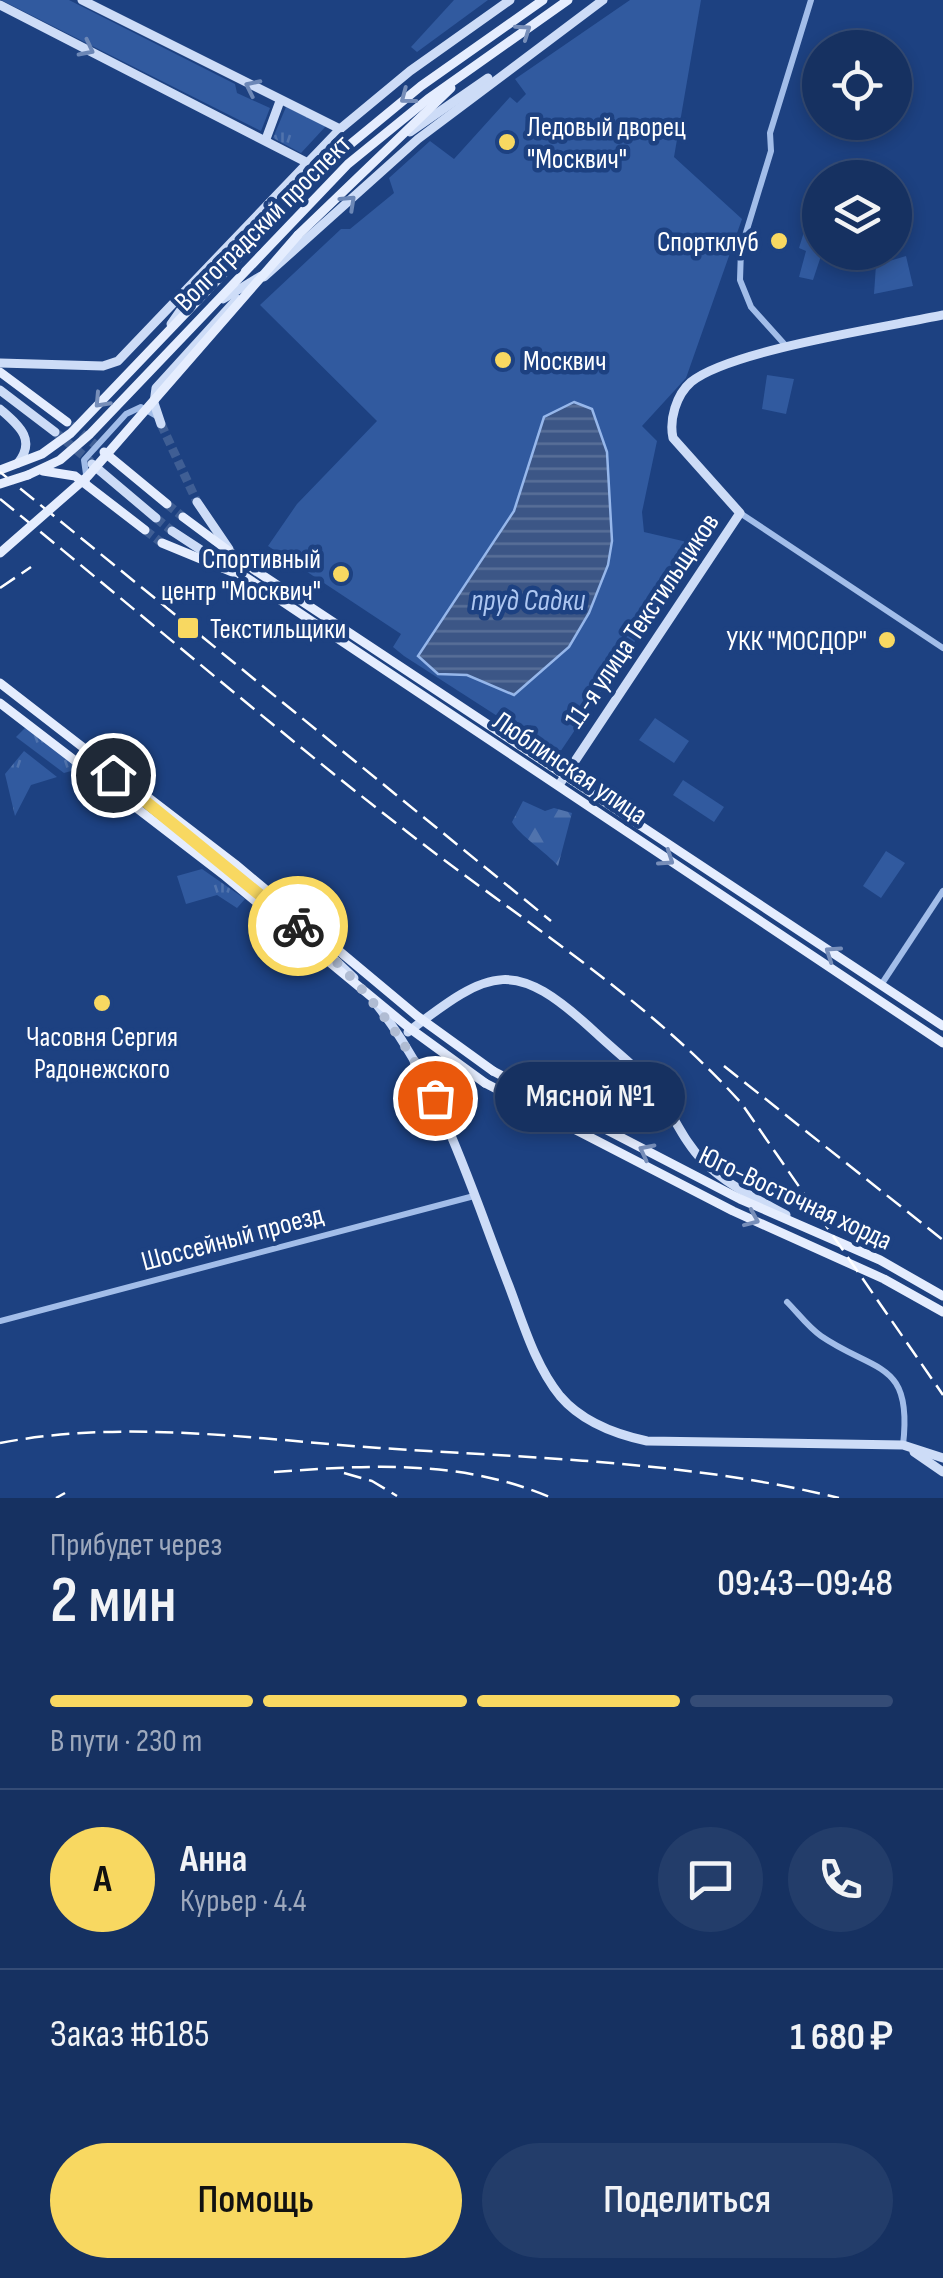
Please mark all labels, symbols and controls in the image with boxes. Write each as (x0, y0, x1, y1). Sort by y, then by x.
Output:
one-way arrow (513, 25, 531, 43)
map controls (802, 30, 912, 270)
button: locate (802, 30, 912, 140)
one-way arrow (76, 37, 94, 56)
one-way arrow (245, 80, 263, 99)
one-way arrow (400, 86, 418, 103)
place label: Ледовый дворец "Москвич" (527, 111, 686, 176)
street label: Волгоградский проспект (168, 128, 358, 318)
marker: Ледовый дворец "Москвич" (496, 131, 518, 153)
button: layers (802, 160, 912, 270)
one-way arrow (337, 196, 355, 214)
place label: Спортклуб (657, 226, 759, 259)
marker: Спортклуб (768, 230, 790, 252)
place label: Москвич (523, 345, 607, 378)
marker: Москвич (492, 349, 514, 371)
one-way arrow (95, 390, 113, 408)
street label: 11-я улица Текстильщиков (558, 507, 726, 735)
place label: Спортивный центр "Москвич" (161, 543, 321, 608)
marker: Спортивный центр "Москвич" (330, 563, 352, 585)
water label: пруд Садки (471, 583, 586, 619)
place label: Текстильщики (210, 613, 346, 646)
marker: Текстильщики (175, 615, 201, 641)
place label: УКК "МОСДОР" (726, 625, 867, 658)
marker: УКК "МОСДОР" (876, 629, 898, 651)
street label: Люблинская улица (487, 705, 654, 832)
pin (71, 733, 156, 818)
icon: home (86, 748, 141, 803)
one-way arrow (657, 846, 675, 865)
courier (248, 876, 348, 976)
icon: bike (271, 899, 326, 954)
one-way arrow (825, 947, 843, 966)
marker: Часовня Сергия Радонежского (91, 992, 113, 1014)
place label: Часовня Сергия Радонежского (26, 1021, 178, 1086)
pin (393, 1056, 478, 1141)
callout: Мясной №1 (495, 1063, 685, 1133)
icon: bag (408, 1071, 463, 1126)
text: Мясной №1 (526, 1077, 654, 1116)
street label: Юго-Восточная хорда (694, 1139, 897, 1258)
one-way arrow (638, 1143, 656, 1163)
street label: Шоссейный проезд (138, 1198, 327, 1279)
one-way arrow (742, 1208, 759, 1228)
text: Прибудет через (50, 1526, 222, 1565)
text: 09:43–09:48 (717, 1561, 893, 1606)
text: 2 мин (50, 1563, 177, 1641)
text: В пути · 230 m (50, 1722, 202, 1761)
button: chat (658, 1827, 763, 1932)
button: phone (788, 1827, 893, 1932)
text: Анна (180, 1837, 247, 1882)
text: А (93, 1857, 112, 1902)
text: Курьер · 4.4 (180, 1882, 306, 1921)
text: Заказ #6185 (50, 2012, 210, 2057)
text: 1 680 ₽ (790, 2015, 893, 2060)
button: Помощь (50, 2143, 462, 2258)
button: Поделиться (482, 2143, 893, 2258)

